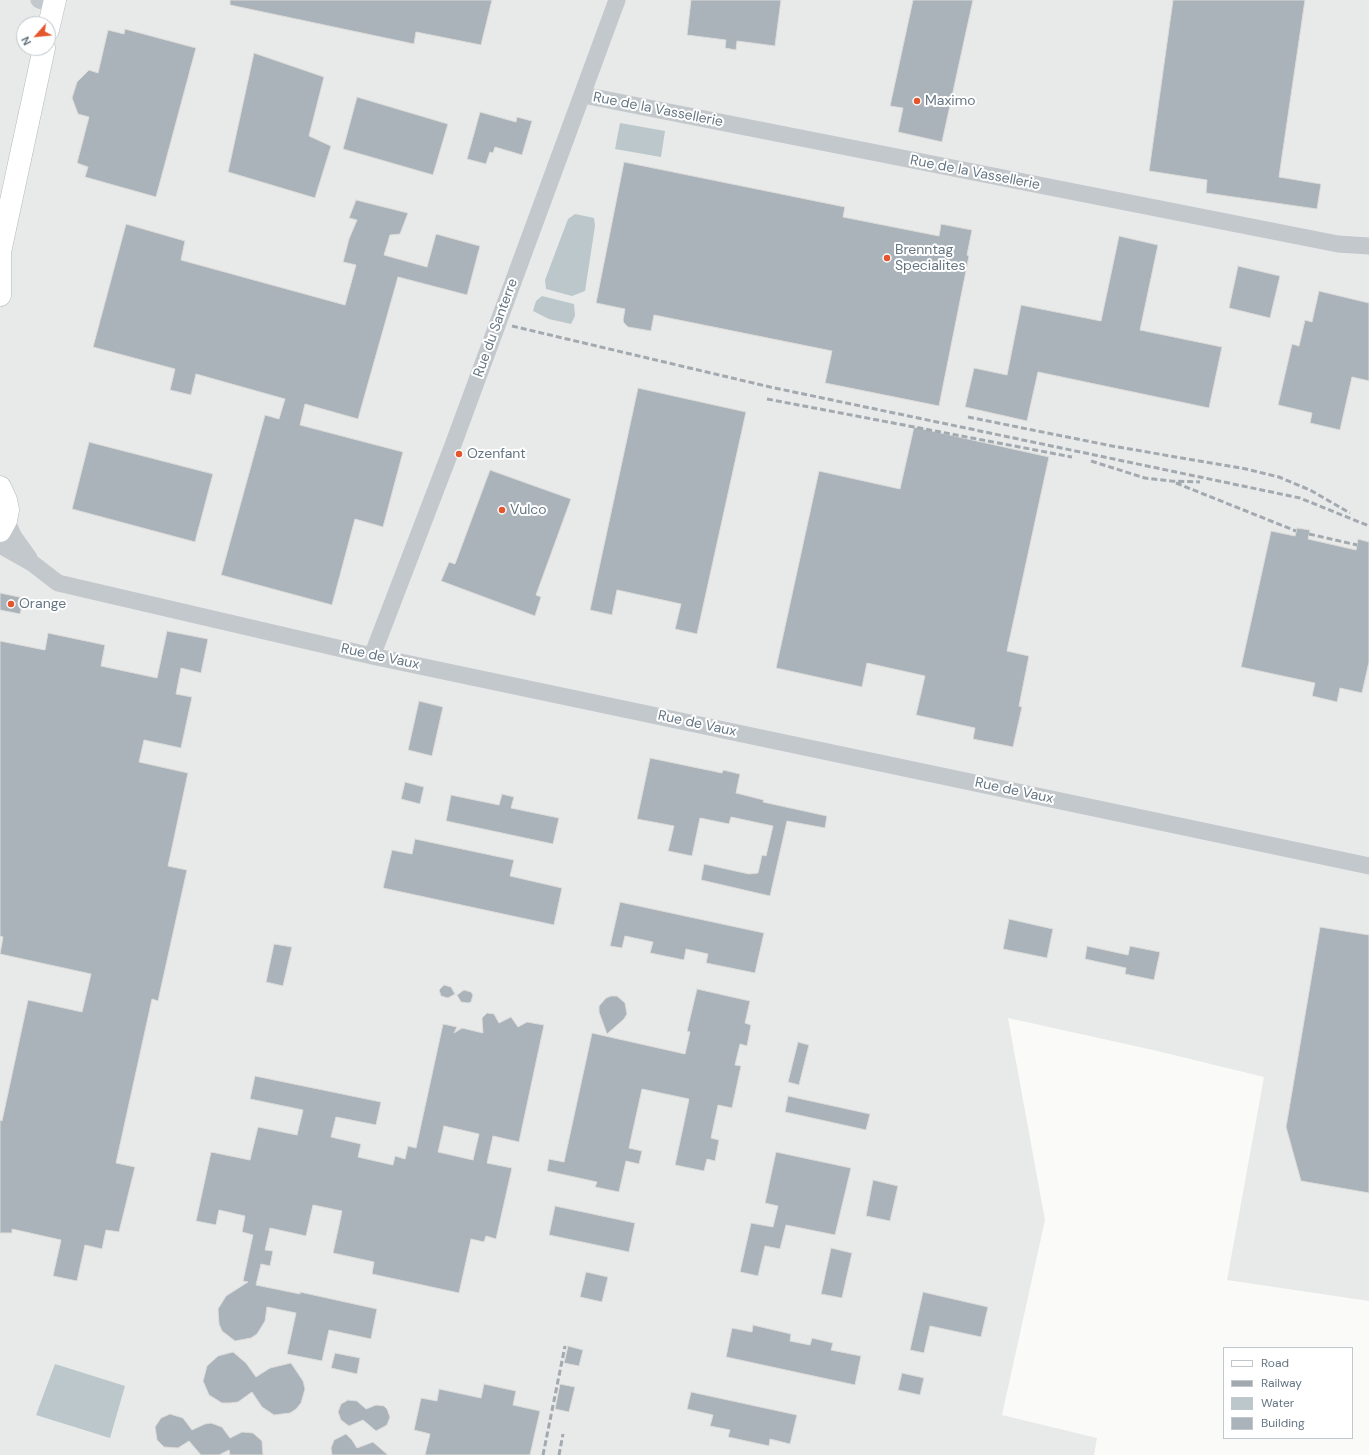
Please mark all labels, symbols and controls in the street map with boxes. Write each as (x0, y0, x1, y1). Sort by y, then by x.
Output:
north arrow (16, 16, 56, 56)
text: N (18, 34, 34, 48)
street label: Rue de la Vassellerie (592, 89, 724, 131)
place label: Maximo (925, 93, 975, 109)
marker: Maximo (912, 96, 922, 106)
street label: Rue de la Vassellerie (909, 152, 1041, 194)
place label: Brenntag Specialites (895, 242, 966, 274)
marker: Brenntag Specialites (882, 253, 892, 263)
street label: Rue du Santerre (470, 276, 522, 380)
place label: Ozenfant (467, 446, 526, 462)
marker: Ozenfant (454, 449, 464, 459)
place label: Vulco (510, 502, 547, 518)
marker: Vulco (497, 505, 507, 515)
place label: Orange (19, 596, 66, 612)
marker: Orange (6, 599, 16, 609)
street label: Rue de Vaux (339, 641, 421, 673)
street label: Rue de Vaux (656, 708, 738, 740)
street label: Rue de Vaux (973, 775, 1055, 807)
legend (1223, 1347, 1353, 1439)
text: Road (1261, 1355, 1289, 1371)
text: Railway (1261, 1375, 1302, 1391)
text: Water (1261, 1395, 1294, 1411)
text: Building (1261, 1415, 1305, 1431)

